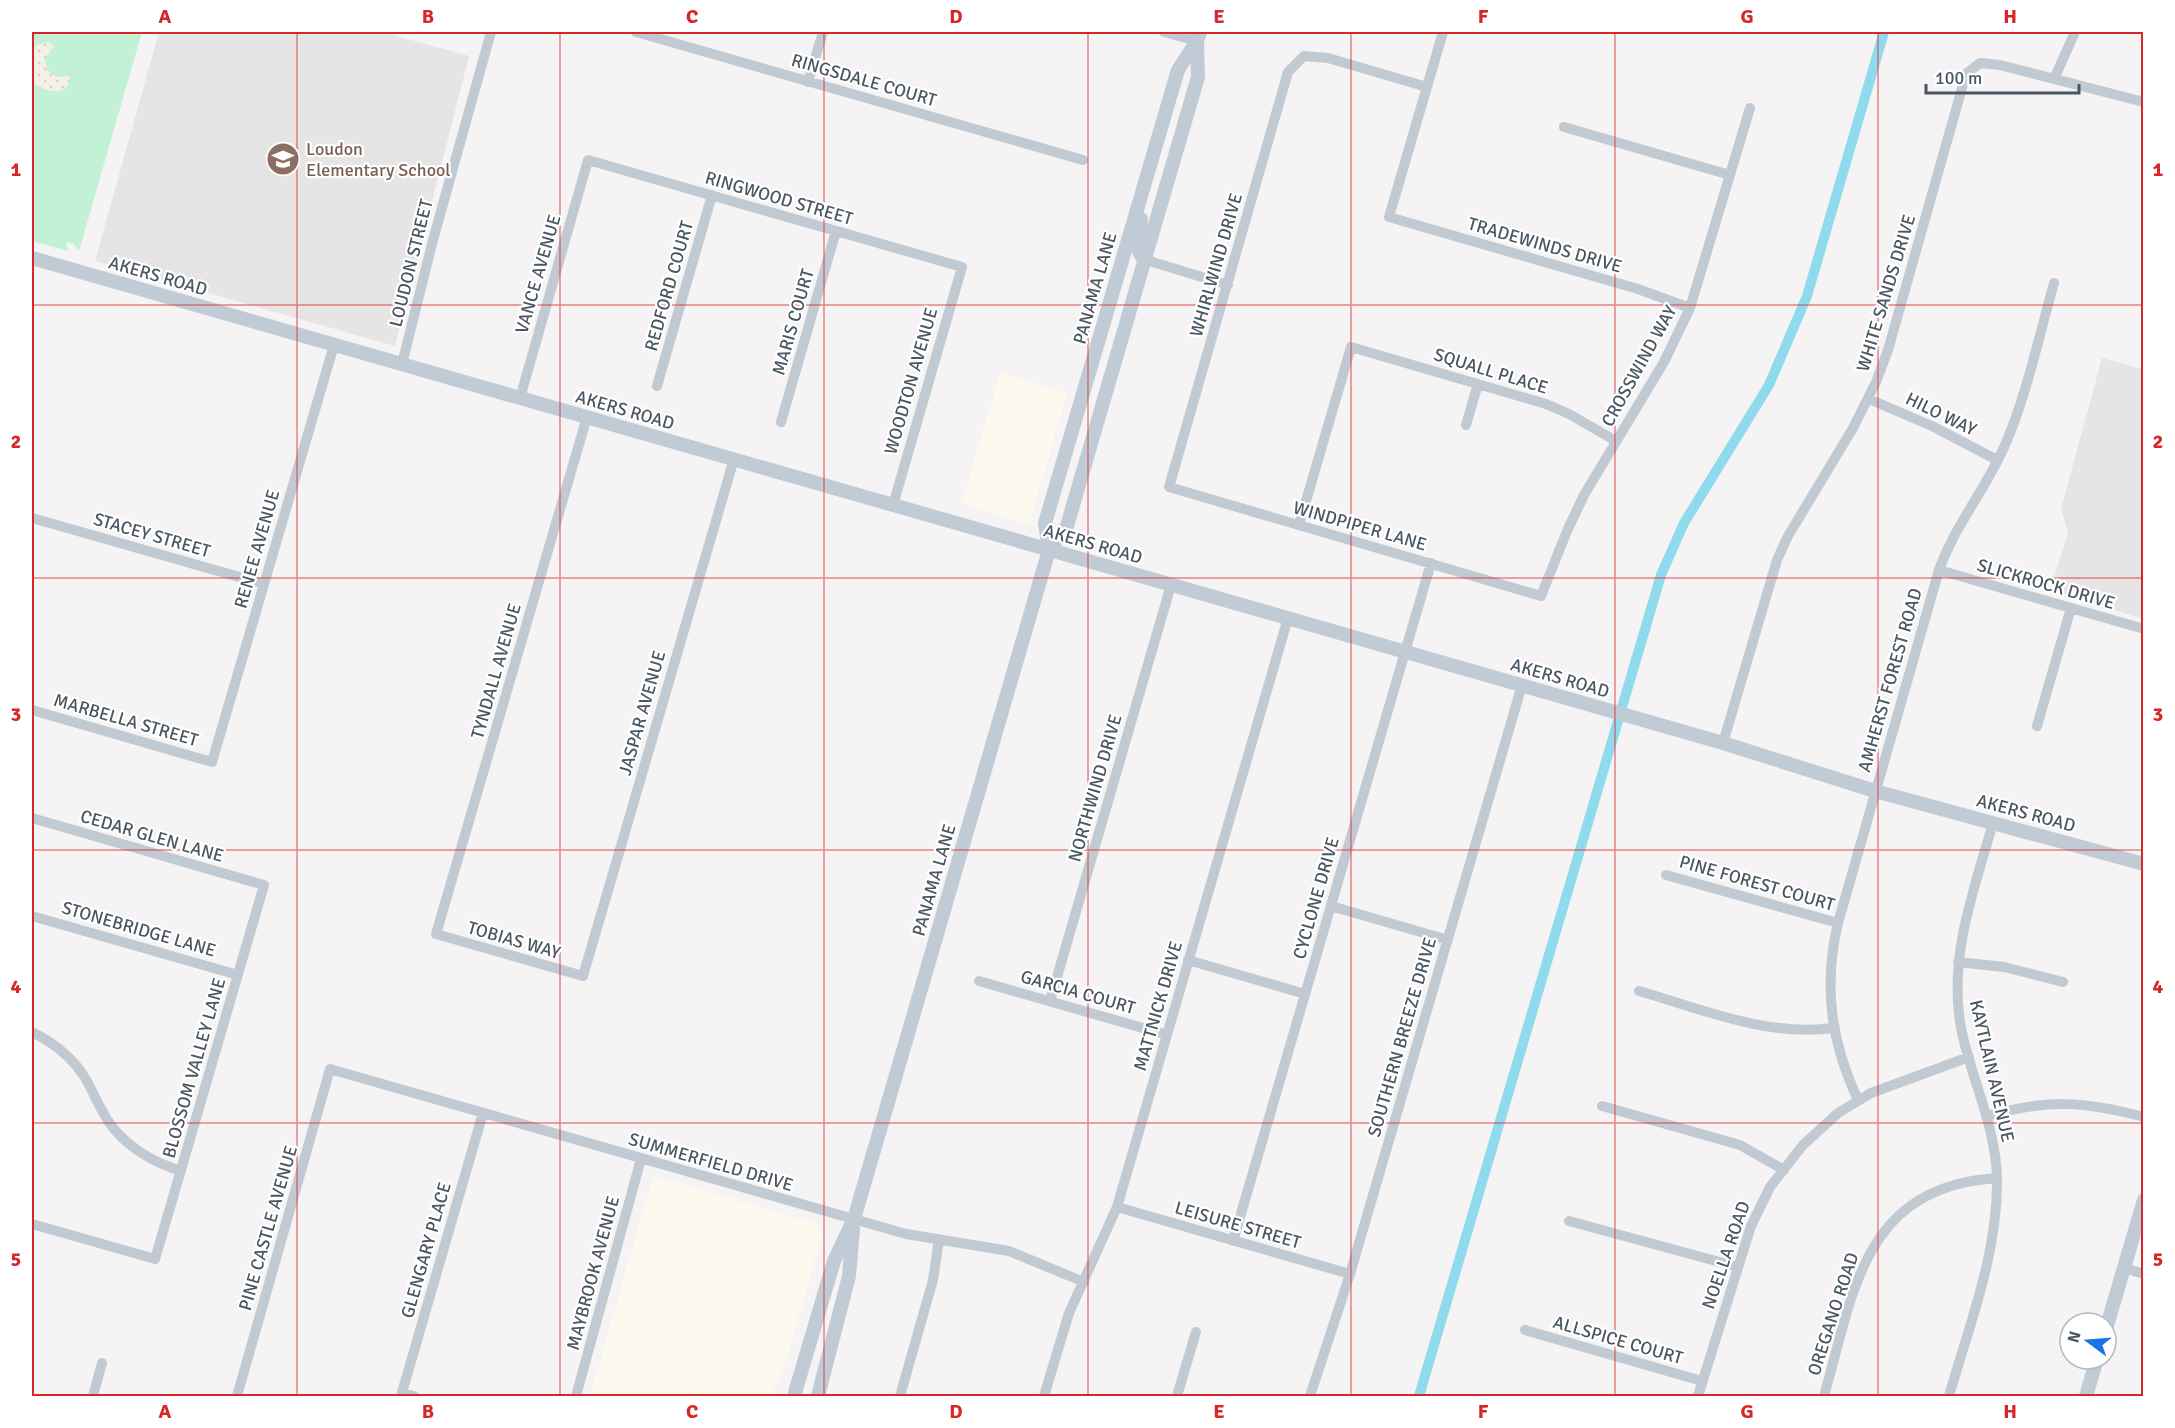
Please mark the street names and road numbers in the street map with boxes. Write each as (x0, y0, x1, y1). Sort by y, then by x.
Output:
street label: RINGSDALE COURT (789, 49, 939, 111)
street label: RINGWOOD STREET (703, 166, 856, 230)
street label: WHIRLWIND DRIVE (1185, 191, 1247, 339)
street label: LOUDON STREET (384, 197, 438, 329)
street label: VANCE AVENUE (511, 212, 565, 336)
street label: TRADEWINDS DRIVE (1465, 212, 1625, 278)
street label: WHITE SANDS DRIVE (1852, 212, 1920, 374)
street label: REDFORD COURT (640, 218, 698, 354)
street label: PANAMA LANE (1069, 229, 1121, 347)
street label: AKERS ROAD (106, 251, 210, 301)
street label: MARIS COURT (767, 266, 819, 378)
street label: CROSSWIND WAY (1597, 302, 1681, 430)
street label: WOODTON AVENUE (880, 305, 942, 457)
street label: SQUALL PLACE (1431, 343, 1551, 399)
street label: AKERS ROAD (573, 385, 677, 435)
street label: HILO WAY (1902, 387, 1980, 441)
street label: RENEE AVENUE (230, 487, 284, 611)
street label: WINDPIPER LANE (1291, 496, 1429, 556)
street label: STACEY STREET (91, 508, 213, 562)
street label: AKERS ROAD (1041, 519, 1145, 569)
street label: SLICKROCK DRIVE (1975, 554, 2117, 614)
street label: AMHERST FOREST ROAD (1853, 585, 1927, 775)
street label: TYNDALL AVENUE (466, 601, 526, 741)
street label: JASPAR AVENUE (614, 648, 670, 778)
street label: AKERS ROAD (1508, 653, 1612, 703)
street label: MARBELLA STREET (51, 689, 201, 751)
street label: NORTHWIND DRIVE (1063, 712, 1127, 864)
street label: AKERS ROAD (1974, 789, 2078, 837)
street label: CEDAR GLEN LANE (78, 805, 226, 867)
street label: PANAMA LANE (908, 821, 960, 939)
street label: CYCLONE DRIVE (1288, 834, 1344, 962)
street label: PINE FOREST COURT (1677, 850, 1837, 916)
street label: STONEBRIDGE LANE (59, 896, 219, 962)
street label: TOBIAS WAY (465, 916, 563, 964)
street label: SOUTHERN BREEZE DRIVE (1363, 935, 1441, 1139)
street label: MATTNICK DRIVE (1129, 939, 1187, 1073)
street label: GARCIA COURT (1018, 965, 1138, 1019)
street label: BLOSSOM VALLEY LANE (158, 975, 230, 1161)
street label: KAYTLAIN AVENUE (1965, 998, 2019, 1144)
street label: SUMMERFIELD DRIVE (626, 1128, 796, 1196)
street label: PINE CASTLE AVENUE (234, 1143, 302, 1313)
street label: GLENGARY PLACE (396, 1179, 456, 1321)
street label: MAYBROOK AVENUE (562, 1194, 624, 1352)
street label: LEISURE STREET (1172, 1196, 1304, 1254)
street label: NOELLA ROAD (1697, 1198, 1755, 1312)
street label: OREGANO ROAD (1803, 1250, 1863, 1378)
street label: ALLSPICE COURT (1551, 1311, 1686, 1369)

